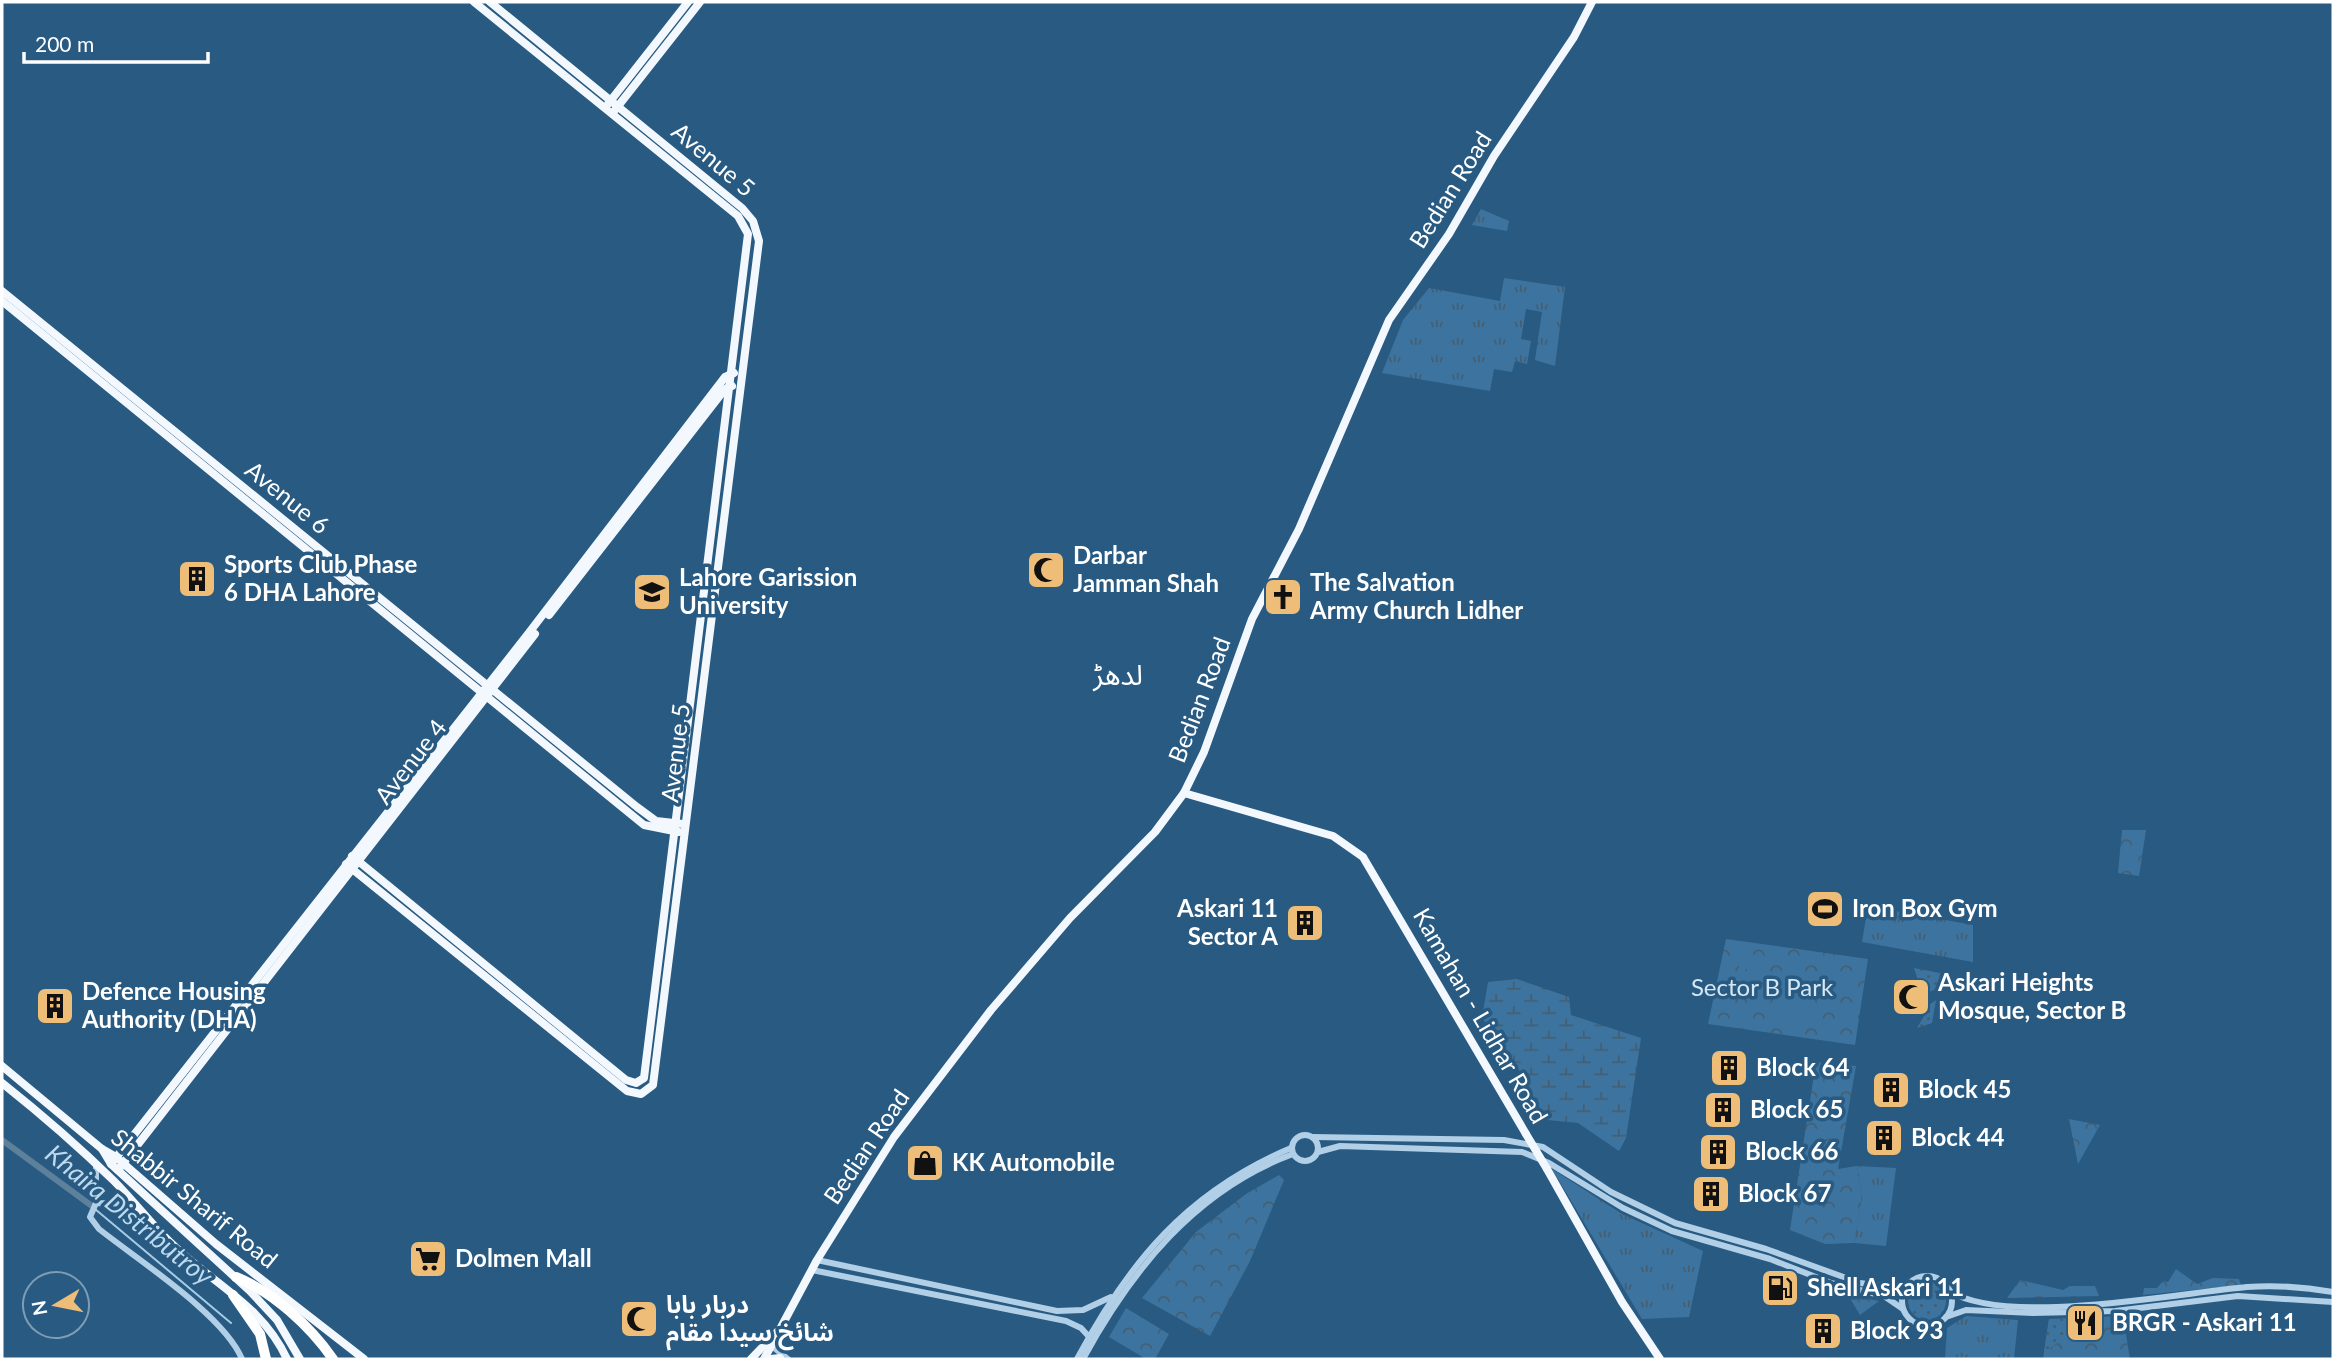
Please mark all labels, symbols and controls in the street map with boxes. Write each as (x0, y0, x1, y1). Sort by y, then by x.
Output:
scale bar (24, 21, 208, 65)
text: 200 m (35, 31, 94, 56)
street label: Avenue 5 (667, 116, 761, 202)
street label: Bedian Road (1402, 126, 1497, 253)
street label: Avenue 6 (240, 454, 336, 539)
place label: Darbar Jamman Shah (1073, 540, 1219, 597)
place label: Sports Club Phase 6 DHA Lahore (224, 549, 418, 606)
mosque icon: Darbar Jamman Shah (1025, 549, 1067, 591)
building icon: Sports Club Phase 6 DHA Lahore (176, 558, 218, 600)
place label: Lahore Garission University (679, 562, 857, 619)
place label: The Salvation Army Church Lidher (1309, 567, 1523, 624)
school or university icon: Lahore Garission University (631, 571, 673, 613)
church icon: The Salvation Army Church Lidher (1262, 576, 1304, 618)
street label: Bedian Road (1161, 633, 1236, 766)
district label: لدھڑ (1092, 657, 1143, 692)
street label: Avenue 5 (654, 702, 695, 804)
street label: Avenue 4 (368, 713, 452, 809)
sports icon: Iron Box Gym (1804, 888, 1846, 930)
place label: Askari 11 Sector A (1176, 893, 1278, 950)
place label: Iron Box Gym (1852, 893, 1998, 922)
building icon: Askari 11 Sector A (1284, 902, 1326, 944)
street label: Kamahan - Lidhar Road (1408, 902, 1555, 1128)
place label: Askari Heights Mosque, Sector B (1937, 967, 2126, 1024)
park label: Sector B Park (1691, 972, 1834, 1001)
place label: Defence Housing Authority (DHA) (81, 976, 266, 1033)
mosque icon: Askari Heights Mosque, Sector B (1890, 976, 1932, 1018)
building icon: Defence Housing Authority (DHA) (34, 985, 76, 1027)
building icon: Block 64 (1708, 1047, 1750, 1089)
place label: Block 64 (1756, 1052, 1850, 1081)
building icon: Block 45 (1870, 1069, 1912, 1111)
place label: Block 45 (1918, 1074, 2011, 1103)
street label: Bedian Road (817, 1083, 915, 1209)
building icon: Block 65 (1702, 1089, 1744, 1131)
place label: Block 65 (1750, 1094, 1843, 1123)
building icon: Block 44 (1863, 1117, 1905, 1159)
street label: Shabbir Sharif Road (106, 1122, 284, 1274)
place label: Block 44 (1911, 1122, 2005, 1151)
building icon: Block 66 (1697, 1131, 1739, 1173)
place label: Block 66 (1745, 1136, 1839, 1165)
water label: Khaira Distributroy (40, 1137, 220, 1292)
shop icon: KK Automobile (904, 1142, 946, 1184)
place label: KK Automobile (952, 1147, 1115, 1176)
building icon: Block 67 (1690, 1173, 1732, 1215)
place label: Block 67 (1738, 1178, 1832, 1207)
supermarket icon: Dolmen Mall (407, 1238, 449, 1280)
place label: Dolmen Mall (455, 1243, 592, 1272)
fuel station icon: Shell Askari 11 (1759, 1267, 1801, 1309)
north arrow (21, 1270, 91, 1340)
place label: Shell Askari 11 (1807, 1272, 1964, 1301)
place label: دربار بابا شائخ سیدا مقام (666, 1289, 834, 1351)
mosque icon: دربار بابا شائخ سیدا مقام (618, 1298, 660, 1340)
text: N (26, 1299, 51, 1317)
restaurant icon: BRGR - Askari 11 (2064, 1302, 2106, 1344)
place label: BRGR - Askari 11 (2112, 1307, 2297, 1336)
building icon: Block 93 (1802, 1310, 1844, 1352)
place label: Block 93 (1850, 1315, 1943, 1344)

